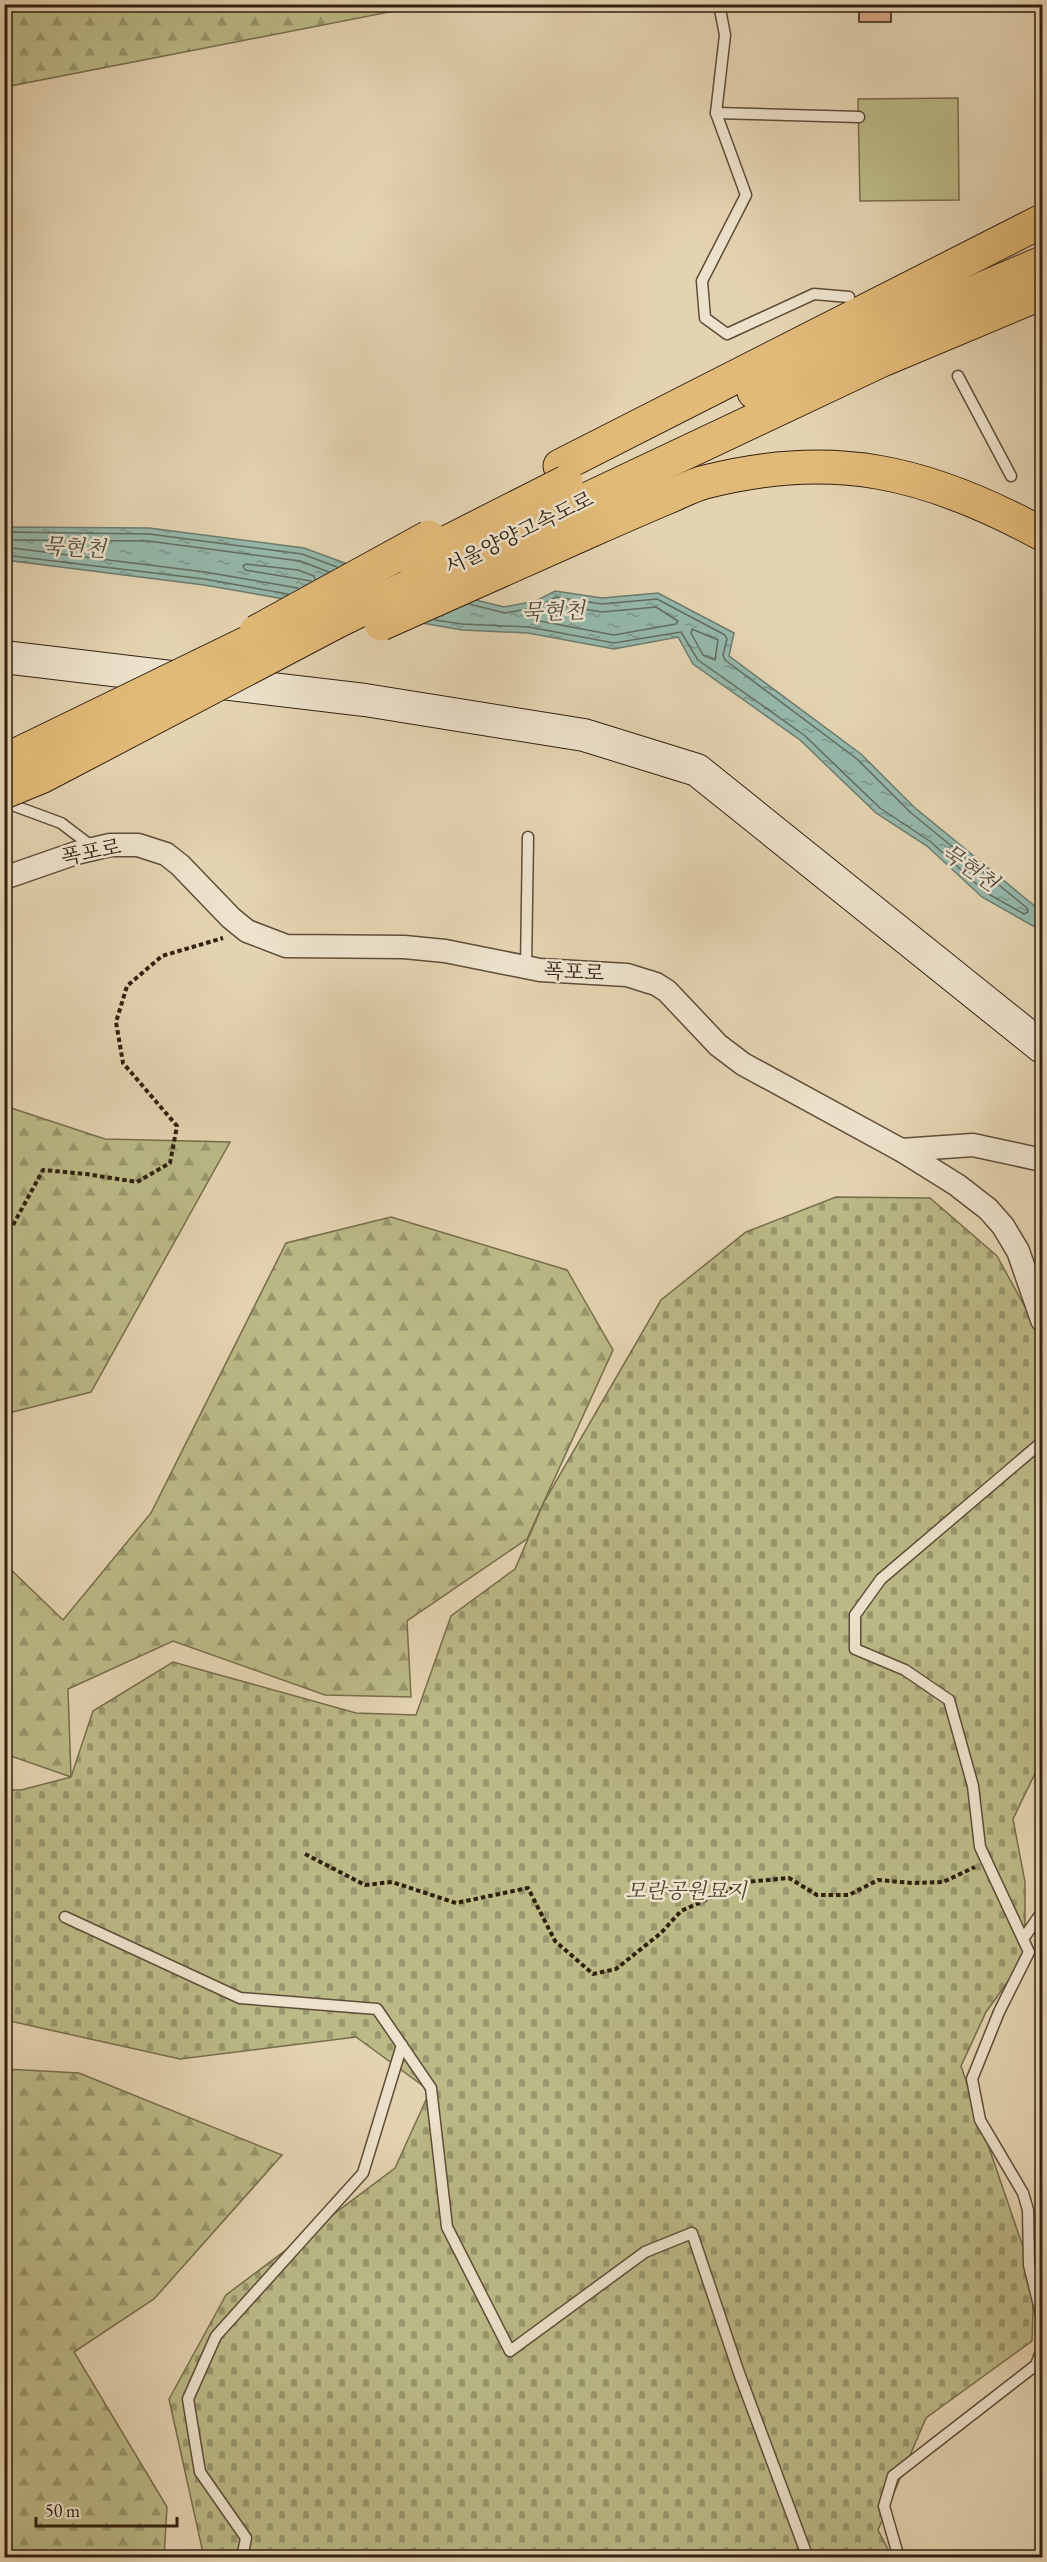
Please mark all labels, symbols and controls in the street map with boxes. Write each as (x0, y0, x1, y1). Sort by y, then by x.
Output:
street label: 서울양양고속도로 (440, 485, 598, 580)
water label: 묵현천 (41, 531, 108, 564)
water label: 묵현천 (521, 596, 587, 627)
street label: 폭포로 (58, 832, 123, 871)
water label: 묵현천 (935, 837, 1006, 899)
street label: 폭포로 (543, 956, 605, 987)
park label: 모란공원묘지 (625, 1877, 749, 1904)
scale bar (36, 2490, 177, 2528)
text: 50 m (45, 2499, 80, 2522)

